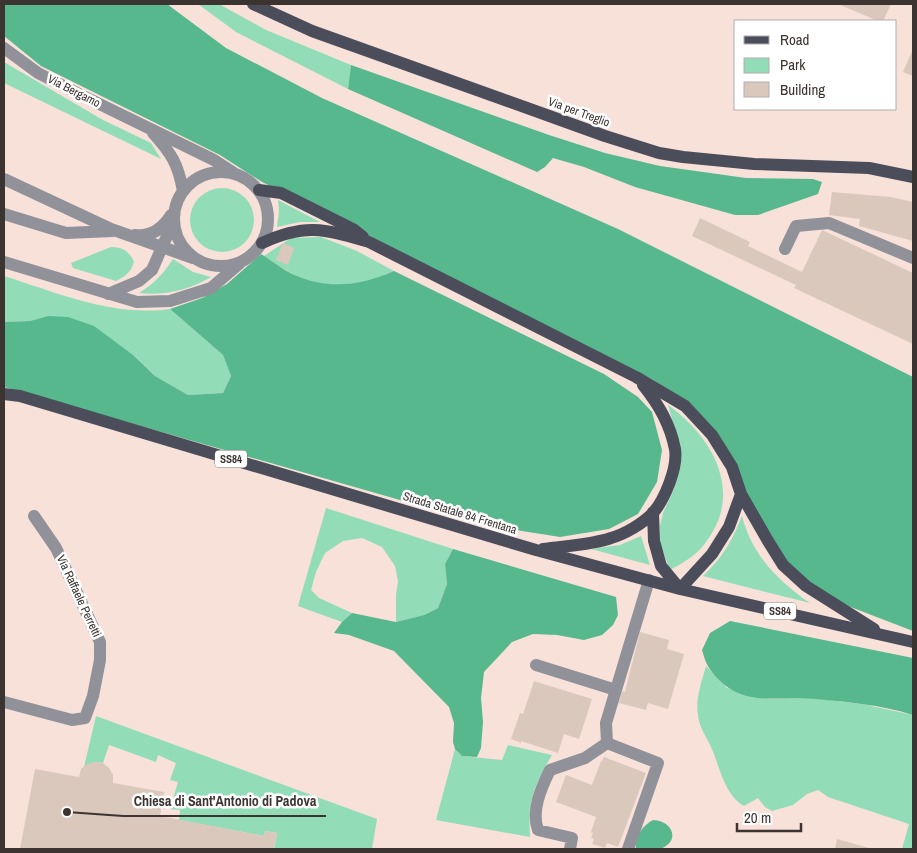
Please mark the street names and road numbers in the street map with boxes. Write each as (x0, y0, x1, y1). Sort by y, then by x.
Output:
street label: Via Bergamo (45, 71, 103, 111)
street label: Via per Treglio (546, 93, 612, 131)
road number: SS84 (215, 450, 247, 468)
street label: Strada Statale 84 Frentana (401, 488, 519, 538)
street label: Via Raffaele Perretti (53, 552, 105, 640)
road number: SS84 (764, 602, 796, 620)

